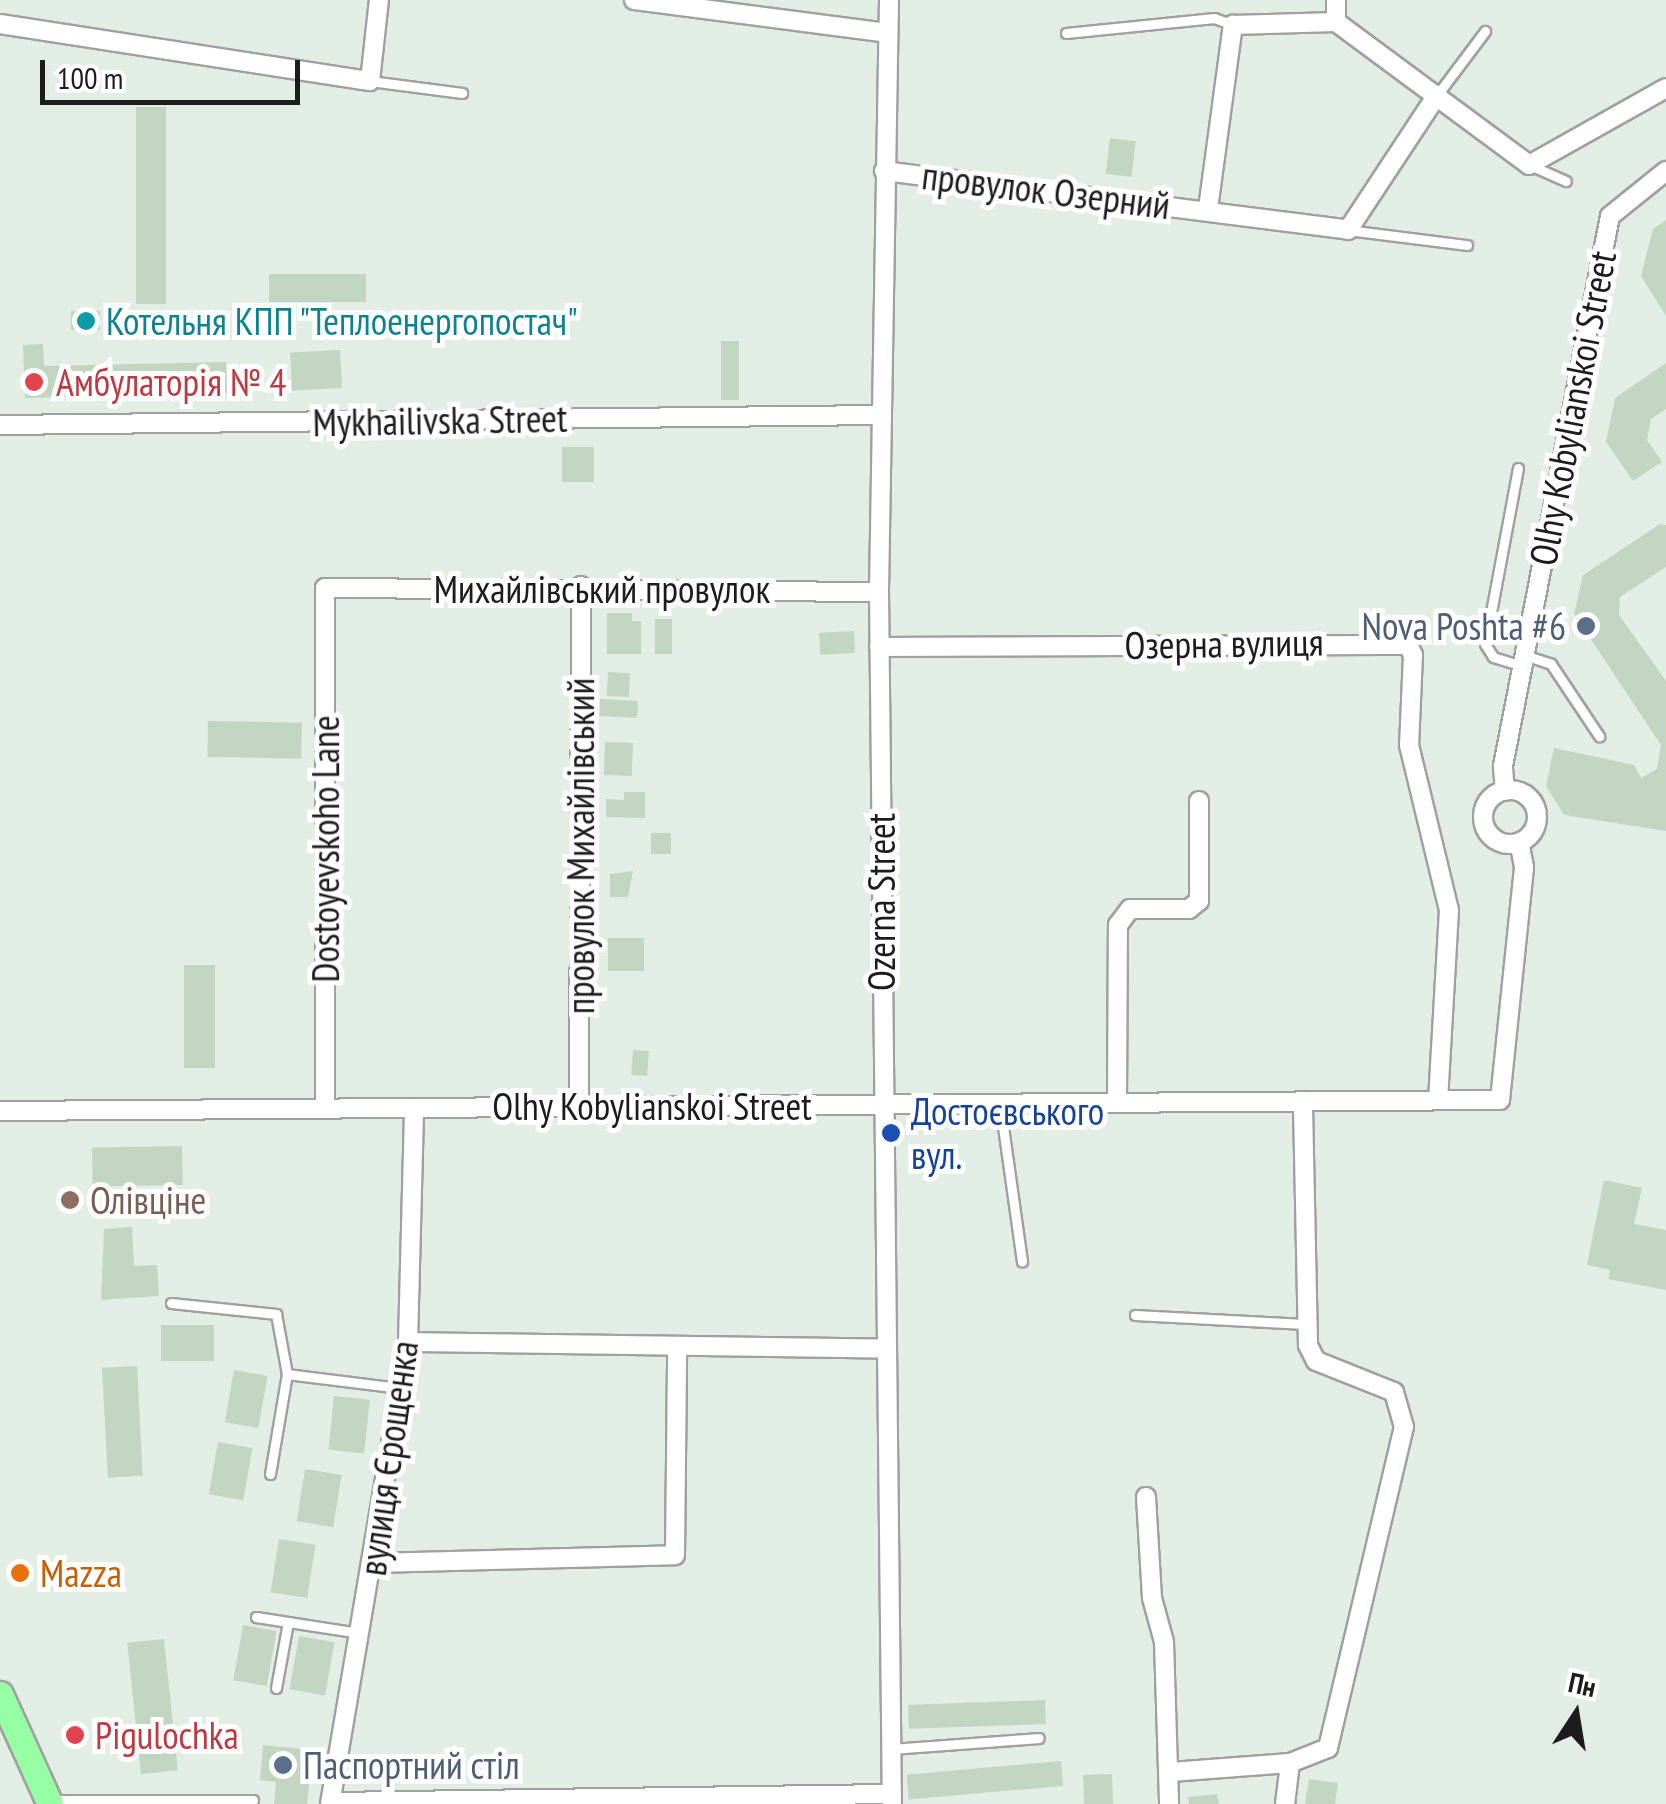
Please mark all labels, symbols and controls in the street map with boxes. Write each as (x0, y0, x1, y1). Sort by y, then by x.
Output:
scale bar (45, 40, 305, 102)
text: 100 m (57, 58, 123, 97)
street label: провулок Озерний (919, 152, 1173, 228)
street label: Olhy Kobylianskoi Street (1519, 246, 1625, 570)
place label: Котельня КПП "Теплоенергопостач" (106, 298, 580, 344)
marker: Котельня КПП "Теплоенергопостач" (75, 310, 97, 332)
place label: Амбулаторія № 4 (56, 359, 286, 405)
marker: Амбулаторія № 4 (21, 369, 47, 395)
street label: Mykhailivska Street (312, 395, 568, 445)
street label: Михайлівський провулок (434, 566, 770, 612)
place label: Nova Poshta #6 (1362, 603, 1566, 649)
marker: Nova Poshta #6 (1575, 615, 1597, 637)
street label: Озерна вулиця (1124, 618, 1324, 668)
street label: провулок Михайлівський (557, 678, 603, 1014)
street label: Dostoyevskoho Lane (302, 715, 348, 983)
street label: Ozerna Street (858, 813, 904, 991)
street label: Olhy Kobylianskoi Street (492, 1083, 812, 1129)
place label: Достоєвського вул. (911, 1088, 1104, 1178)
marker: Достоєвського вул. (880, 1122, 902, 1144)
place label: Олівціне (90, 1177, 206, 1223)
marker: Олівціне (59, 1189, 81, 1211)
street label: вулиця Єрощенка (349, 1338, 427, 1578)
place label: Mazza (40, 1550, 122, 1596)
marker: Mazza (9, 1562, 31, 1584)
text: Пн (1565, 1663, 1599, 1705)
north arrow (1526, 1664, 1626, 1764)
place label: Pigulochka (95, 1712, 239, 1758)
marker: Pigulochka (64, 1724, 86, 1746)
place label: Паспортний стіл (303, 1742, 520, 1788)
marker: Паспортний стіл (272, 1754, 294, 1776)

